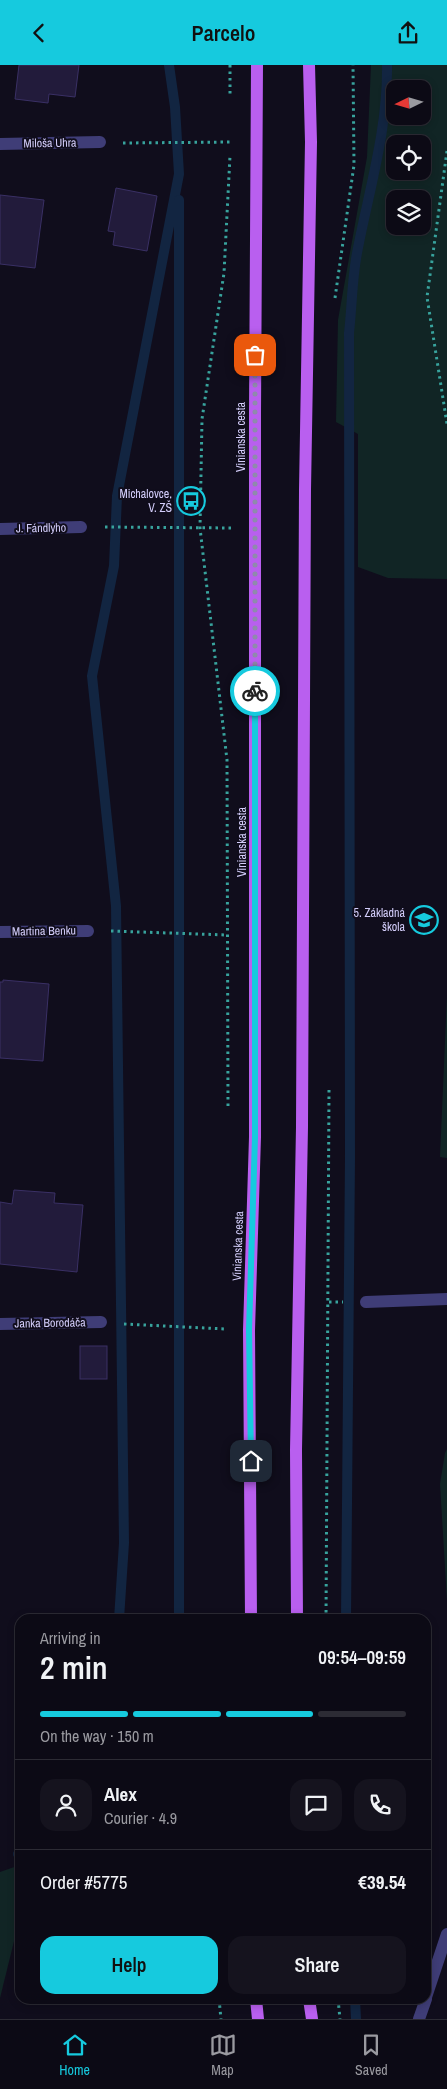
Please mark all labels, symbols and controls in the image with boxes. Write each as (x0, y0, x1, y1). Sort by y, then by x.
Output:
text: Parcelo (192, 18, 255, 48)
icon: back (25, 19, 53, 47)
icon: share (394, 19, 422, 47)
north arrow (386, 80, 431, 125)
map controls (386, 80, 431, 235)
street label: Miloša Uhra (23, 135, 77, 151)
button: locate (386, 135, 431, 180)
button: layers (386, 190, 431, 235)
pin (234, 334, 276, 376)
icon: bag (241, 341, 269, 369)
street label: Vinianska cesta (233, 402, 249, 472)
place label: Michalovce, V. ZŠ (119, 486, 172, 516)
bus stop icon: Michalovce, V. ZŠ (176, 486, 206, 516)
street label: J. Fándlyho (16, 520, 66, 536)
courier (230, 666, 280, 716)
icon: bike (241, 677, 269, 705)
street label: Vinianska cesta (234, 807, 250, 877)
place label: 5. Základná škola (354, 905, 406, 935)
school or university icon: 5. Základná škola (409, 905, 439, 935)
street label: Martina Benku (12, 922, 76, 940)
street label: Vinianska cesta (229, 1210, 247, 1281)
street label: Janka Borodáča (14, 1314, 86, 1332)
pin (230, 1440, 272, 1482)
icon: home (237, 1447, 265, 1475)
text: Arriving in (40, 1627, 101, 1649)
text: 09:54–09:59 (318, 1644, 406, 1670)
text: 2 min (40, 1646, 108, 1689)
text: On the way · 150 m (40, 1725, 154, 1747)
button: person (40, 1779, 92, 1831)
button: chat (290, 1779, 342, 1831)
button: phone (354, 1779, 406, 1831)
text: Alex (104, 1781, 137, 1807)
text: Courier · 4.9 (104, 1807, 177, 1829)
text: Order #5775 (40, 1869, 127, 1895)
text: €39.54 (358, 1869, 406, 1895)
button: Help (40, 1936, 218, 1994)
button: Share (228, 1936, 406, 1994)
tab: Home (59, 2031, 90, 2079)
tab: Map (209, 2031, 237, 2079)
tab: Saved (355, 2031, 388, 2079)

